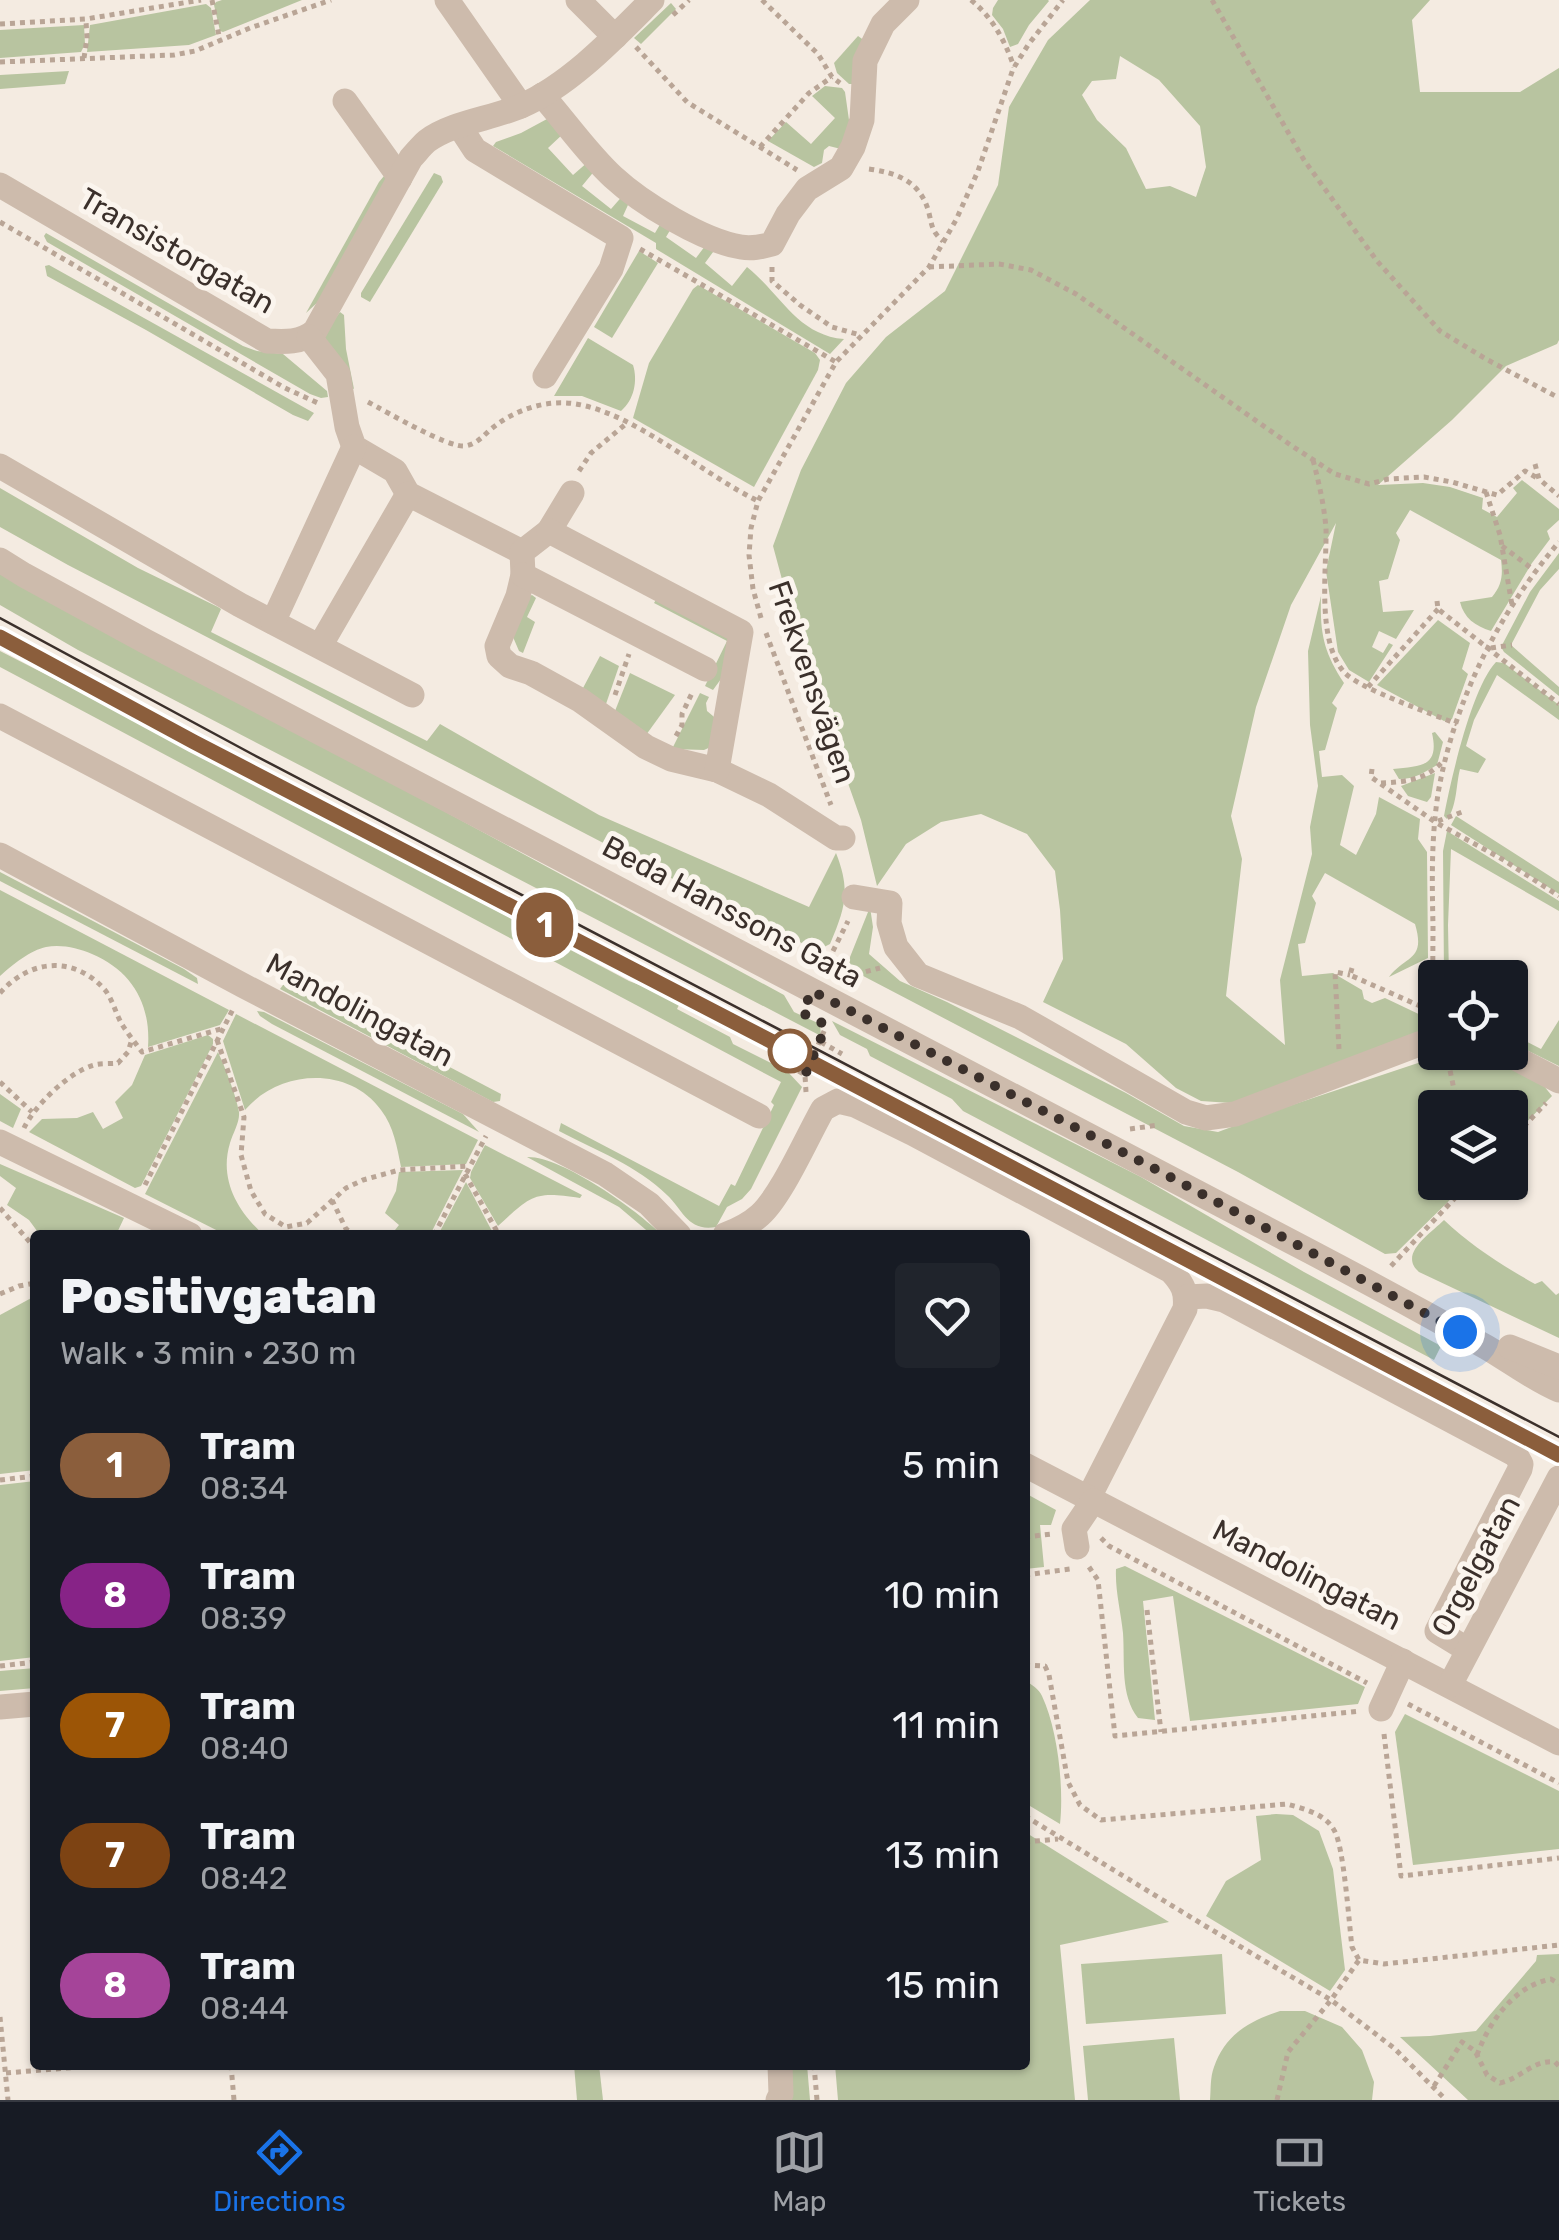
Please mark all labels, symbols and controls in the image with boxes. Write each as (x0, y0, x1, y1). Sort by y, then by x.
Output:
street label: Transistorgatan (73, 181, 281, 321)
street label: Frekvensvägen (761, 576, 863, 788)
street label: Beda Hanssons Gata (596, 828, 868, 996)
line badge: 1 (512, 892, 578, 958)
text: 1 (536, 904, 554, 946)
street label: Mandolingatan (260, 945, 460, 1075)
map controls (1418, 960, 1528, 1200)
button: locate (1418, 960, 1528, 1070)
unlabelled marker (769, 1030, 811, 1072)
button: layers (1418, 1090, 1528, 1200)
button: heart (895, 1263, 1000, 1368)
text: Positivgatan (60, 1268, 377, 1325)
your location (1435, 1307, 1485, 1357)
text: Walk · 3 min · 230 m (60, 1334, 356, 1372)
text: Tram (200, 1423, 296, 1469)
text: 5 min (902, 1442, 1000, 1488)
text: 1 (106, 1444, 124, 1486)
text: 08:34 (200, 1469, 288, 1507)
street label: Orgelgatan (1424, 1489, 1528, 1643)
street label: Mandolingatan (1207, 1512, 1407, 1638)
text: Tram (200, 1553, 296, 1599)
text: 10 min (884, 1572, 1000, 1618)
text: 8 (103, 1574, 127, 1616)
text: 08:39 (200, 1599, 287, 1637)
text: Tram (200, 1683, 296, 1729)
text: 11 min (892, 1702, 1000, 1748)
text: 7 (105, 1704, 125, 1746)
text: 08:40 (200, 1729, 289, 1767)
text: Tram (200, 1813, 296, 1859)
text: 13 min (886, 1832, 1000, 1878)
text: 7 (105, 1834, 125, 1876)
text: 08:42 (200, 1859, 288, 1897)
text: Tram (200, 1943, 296, 1989)
text: 15 min (886, 1962, 1000, 2008)
text: 8 (103, 1964, 127, 2006)
text: 08:44 (200, 1989, 289, 2027)
tab: Directions (213, 2125, 346, 2218)
tab: Map (772, 2125, 827, 2218)
tab: Tickets (1253, 2125, 1346, 2218)

